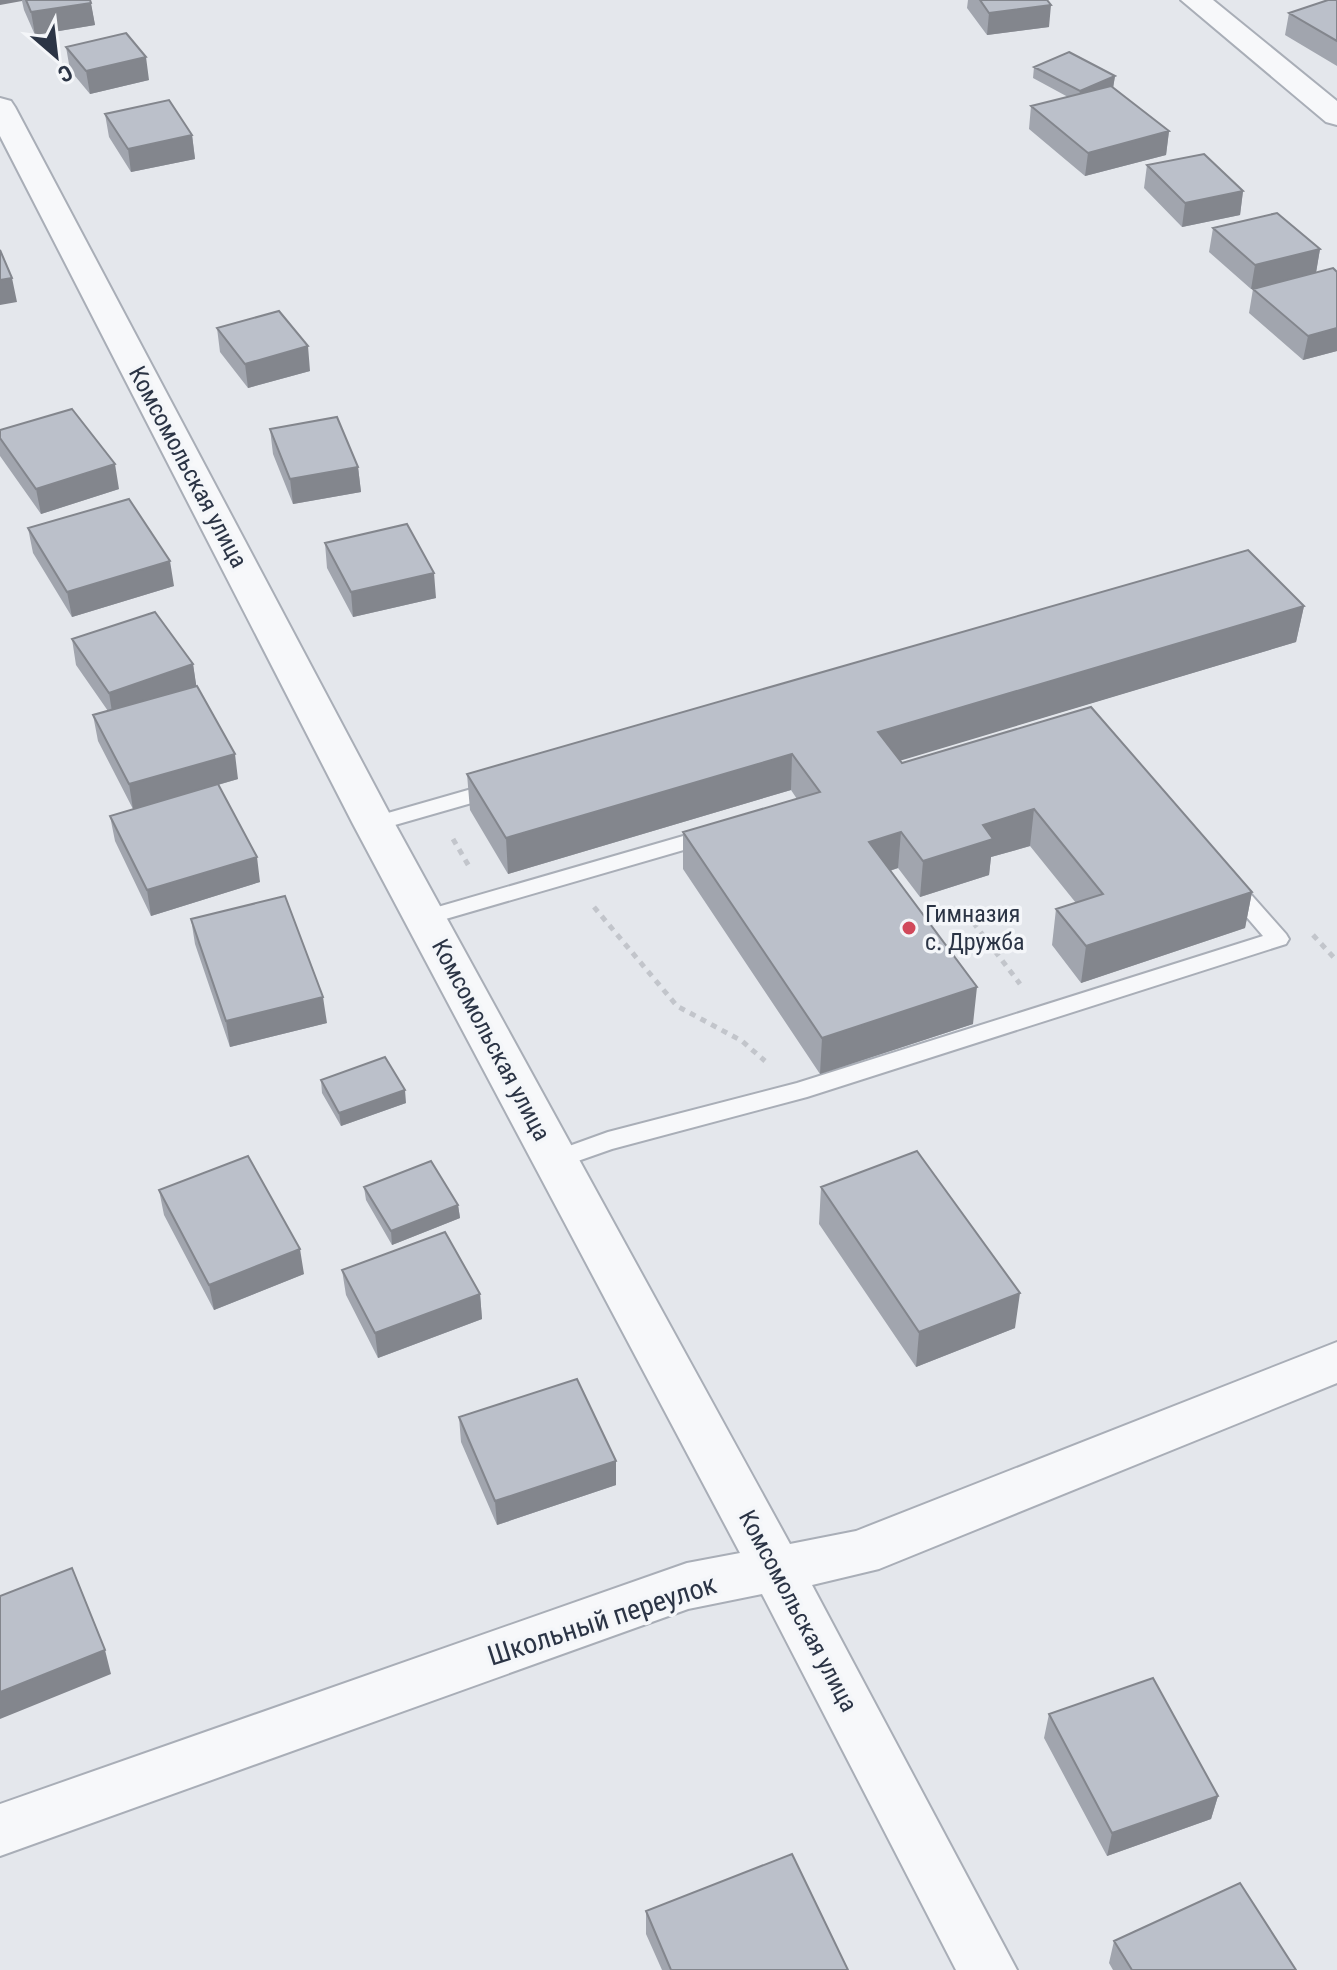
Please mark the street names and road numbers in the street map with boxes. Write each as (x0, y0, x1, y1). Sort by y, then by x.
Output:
street label: Комсомольская улица (123, 361, 253, 573)
street label: Комсомольская улица (426, 934, 556, 1146)
street label: Комсомольская улица (733, 1505, 863, 1717)
street label: Школьный переулок (483, 1567, 721, 1673)

